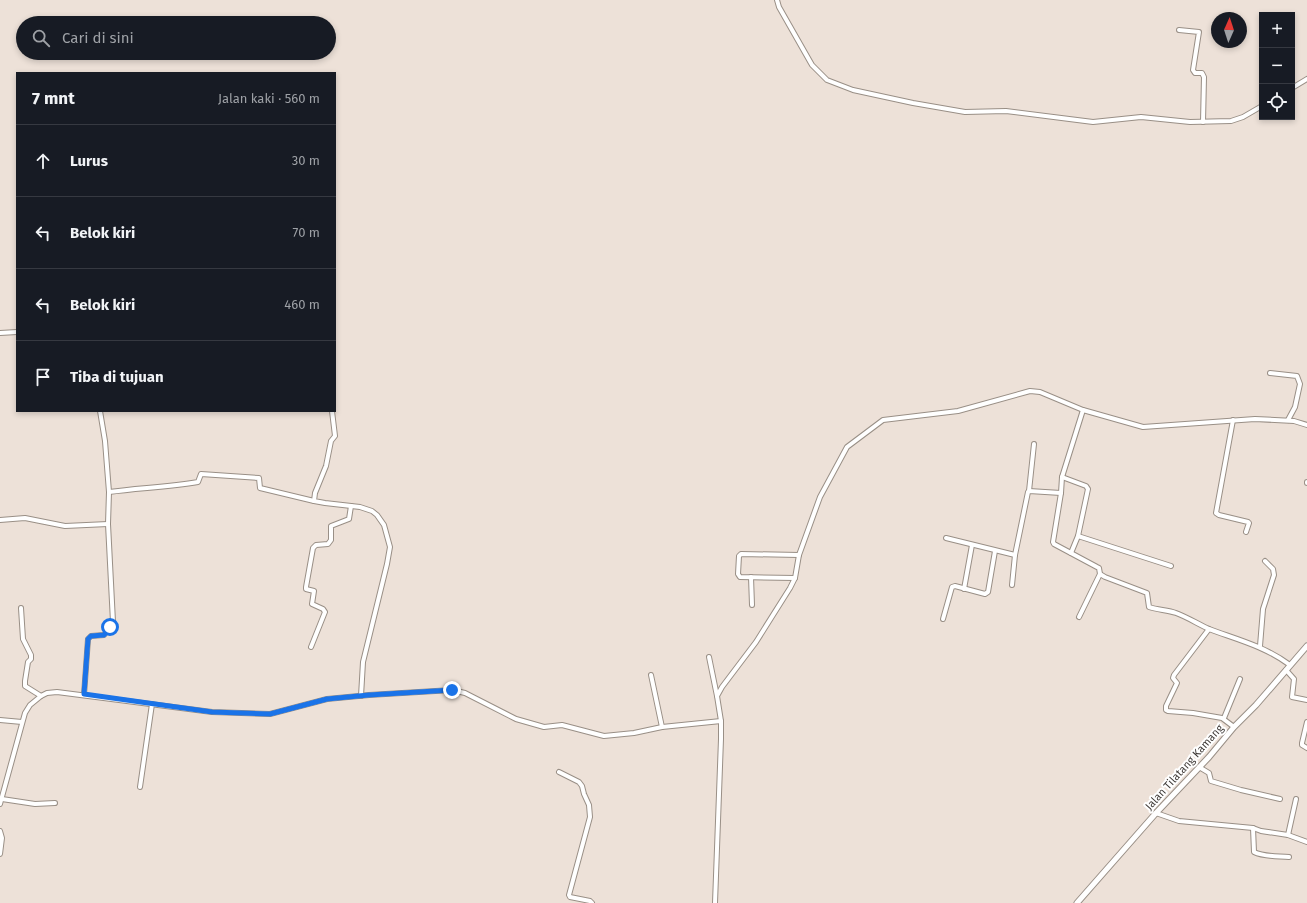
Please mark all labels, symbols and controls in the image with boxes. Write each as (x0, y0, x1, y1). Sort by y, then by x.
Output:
north arrow (1211, 12, 1247, 48)
map controls (1259, 12, 1295, 120)
button: + (1259, 12, 1295, 48)
search box (16, 16, 336, 60)
icon: search (30, 27, 52, 49)
text: Cari di sini (62, 29, 134, 47)
button: − (1259, 48, 1295, 84)
button: locate (1259, 84, 1295, 120)
text: 7 mnt (32, 88, 75, 109)
text: Jalan kaki · 560 m (218, 91, 320, 106)
icon: ahead (32, 150, 54, 172)
text: Lurus (70, 152, 108, 170)
text: 30 m (292, 153, 320, 168)
icon: left (32, 222, 54, 244)
text: Belok kiri (70, 224, 135, 242)
text: 70 m (293, 225, 320, 240)
icon: left (32, 294, 54, 316)
text: Belok kiri (70, 296, 135, 314)
text: 460 m (284, 297, 320, 312)
icon: arrive (32, 366, 54, 388)
text: Tiba di tujuan (70, 368, 164, 386)
route start (101, 618, 119, 636)
route end (443, 681, 461, 699)
street label: Jalan Tilatang Kamang (1143, 722, 1226, 813)

